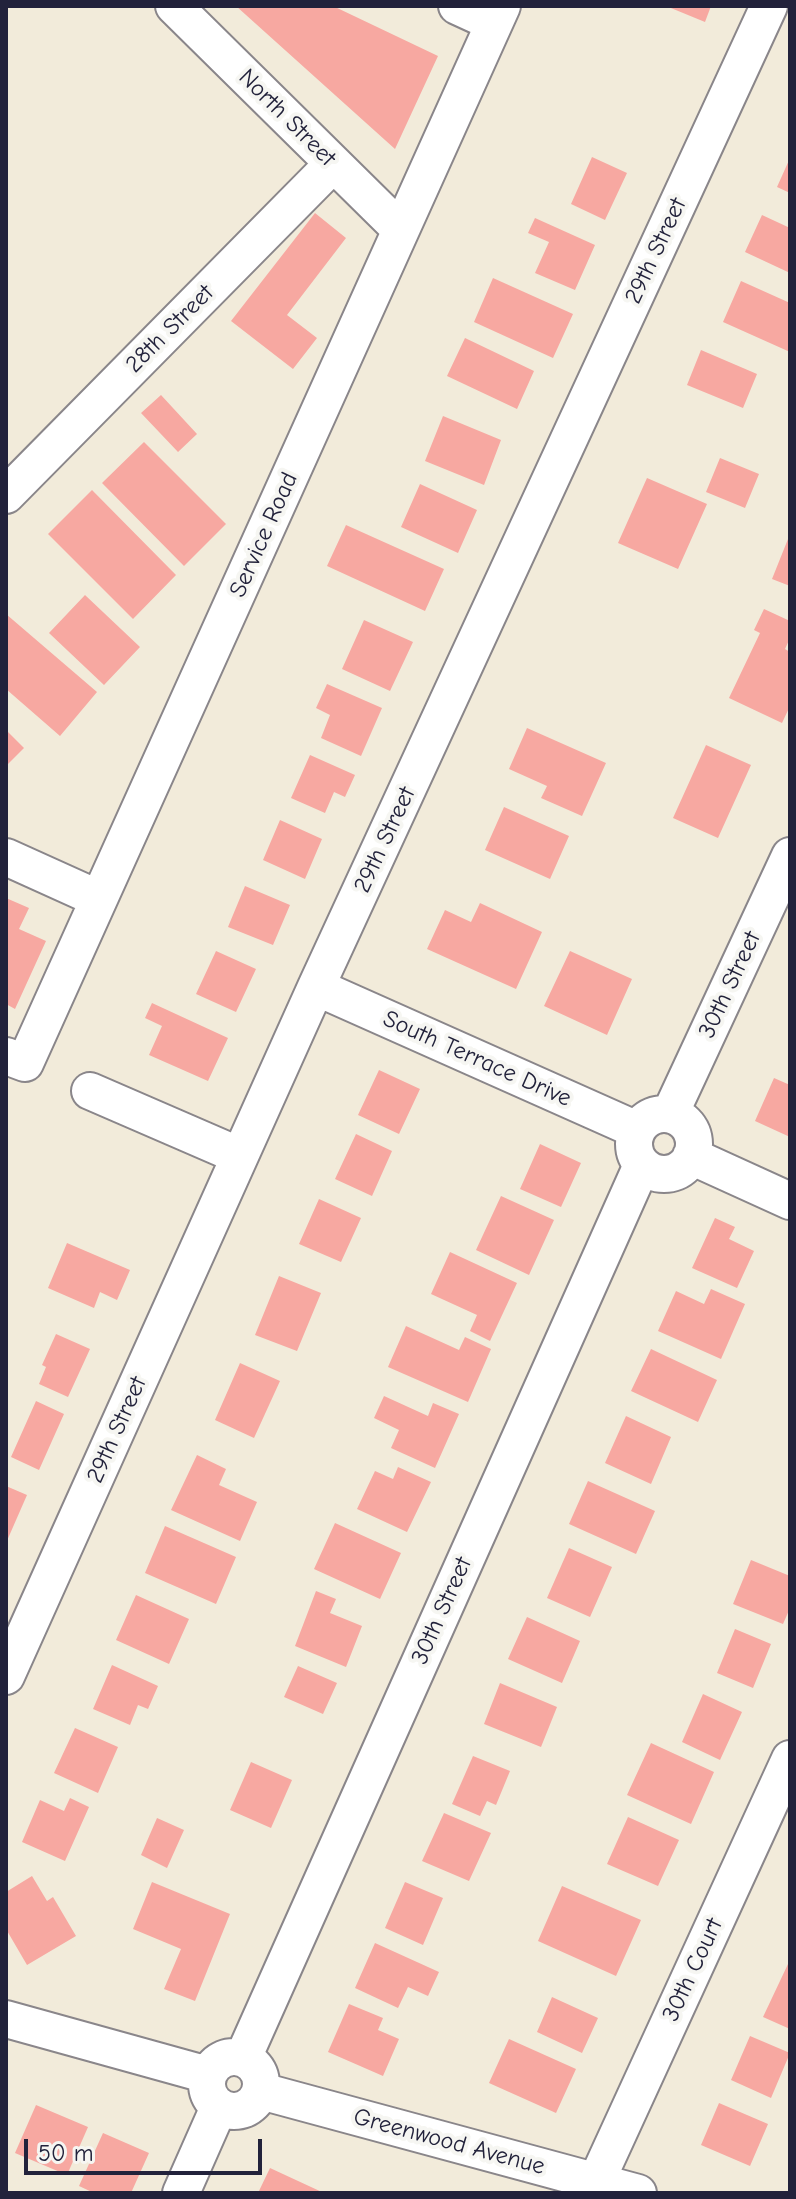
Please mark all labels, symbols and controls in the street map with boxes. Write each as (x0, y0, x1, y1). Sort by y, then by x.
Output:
street label: North Street (232, 63, 342, 173)
street label: 29th Street (619, 194, 693, 308)
street label: 28th Street (120, 279, 220, 379)
street label: Service Road (224, 468, 304, 602)
street label: 29th Street (348, 783, 422, 897)
street label: 30th Street (693, 927, 767, 1043)
street label: South Terrace Drive (378, 1005, 576, 1113)
street label: 29th Street (81, 1372, 153, 1488)
street label: 30th Street (406, 1553, 478, 1669)
street label: 30th Court (657, 1914, 729, 2026)
street label: Greenwood Avenue (350, 2103, 548, 2181)
scale bar (28, 2123, 266, 2173)
text: 50 m (38, 2139, 94, 2167)

